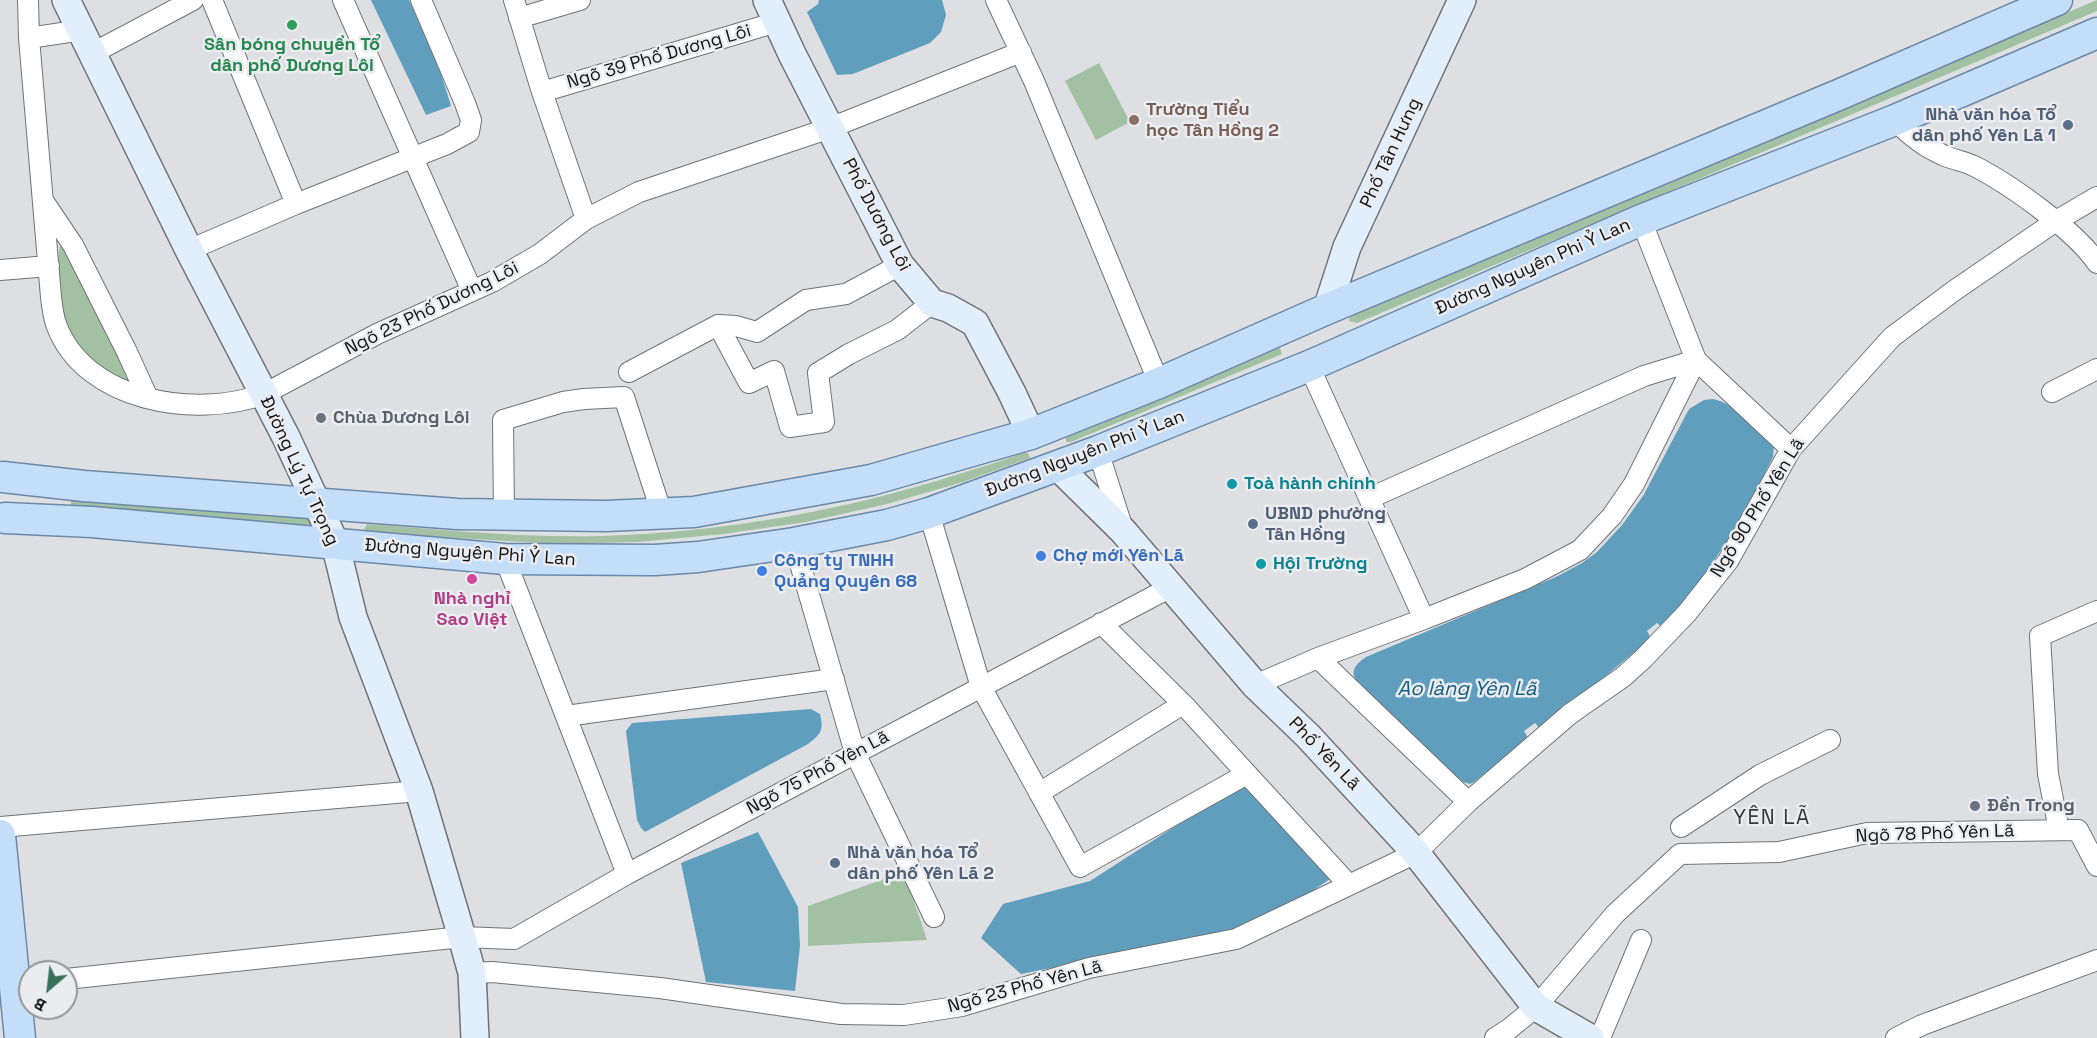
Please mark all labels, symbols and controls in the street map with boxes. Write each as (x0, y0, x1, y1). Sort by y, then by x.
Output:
marker: Sân bóng chuyền Tổ dân phố Dương Lôi (285, 18, 299, 32)
street label: Ngõ 39 Phố Dương Lôi (564, 20, 754, 94)
place label: Sân bóng chuyền Tổ dân phố Dương Lôi (204, 34, 380, 76)
street label: Phố Tân Hưng (1356, 95, 1426, 211)
place label: Trường Tiểu học Tân Hồng 2 (1146, 99, 1279, 142)
place label: Nhà văn hóa Tổ dân phố Yên Lã 1 (1912, 104, 2056, 146)
marker: Trường Tiểu học Tân Hồng 2 (1127, 113, 1141, 127)
marker: Nhà văn hóa Tổ dân phố Yên Lã 1 (2061, 118, 2075, 132)
street label: Phố Dương Lôi (837, 155, 915, 275)
street label: Đường Nguyên Phi Ỷ Lan (1432, 214, 1634, 320)
street label: Ngõ 23 Phố Dương Lôi (342, 258, 522, 360)
street label: Đường Lý Tự Trọng (255, 393, 343, 549)
street label: Đường Nguyên Phi Ỷ Lan (982, 406, 1188, 502)
place label: Chùa Dương Lôi (333, 407, 470, 429)
marker: Chùa Dương Lôi (314, 411, 328, 425)
street label: Ngõ 90 Phố Yên Lã (1706, 434, 1810, 582)
place label: Toà hành chính (1244, 473, 1376, 495)
marker: Toà hành chính (1225, 477, 1239, 491)
place label: UBND phường Tân Hồng (1265, 503, 1386, 546)
marker: UBND phường Tân Hồng (1246, 517, 1260, 531)
street label: Đường Nguyên Phi Ỷ Lan (364, 535, 576, 571)
place label: Chợ mới Yên Lã (1053, 545, 1184, 567)
marker: Chợ mới Yên Lã (1034, 549, 1048, 563)
place label: Công ty TNHH Quảng Quyên 68 (774, 550, 917, 592)
place label: Hội Trường (1273, 553, 1367, 575)
marker: Hội Trường (1254, 557, 1268, 571)
marker: Công ty TNHH Quảng Quyên 68 (755, 564, 769, 578)
marker: Nhà nghỉ Sao Việt (465, 572, 479, 586)
place label: Nhà nghỉ Sao Việt (434, 588, 510, 630)
water label: Ao làng Yên Lã (1398, 678, 1536, 702)
street label: Phố Yên Lã (1284, 713, 1364, 795)
street label: Ngõ 75 Phố Yên Lã (743, 726, 893, 820)
place label: Đền Trong (1987, 795, 2075, 817)
marker: Đền Trong (1968, 799, 1982, 813)
district label: YÊN LÃ (1733, 805, 1811, 831)
street label: Ngõ 78 Phố Yên Lã (1855, 820, 2015, 848)
place label: Nhà văn hóa Tổ dân phố Yên Lã 2 (847, 842, 994, 884)
marker: Nhà văn hóa Tổ dân phố Yên Lã 2 (828, 856, 842, 870)
street label: Ngõ 23 Phố Yên Lã (945, 956, 1105, 1018)
north arrow (18, 960, 78, 1020)
text: B (31, 993, 50, 1016)

